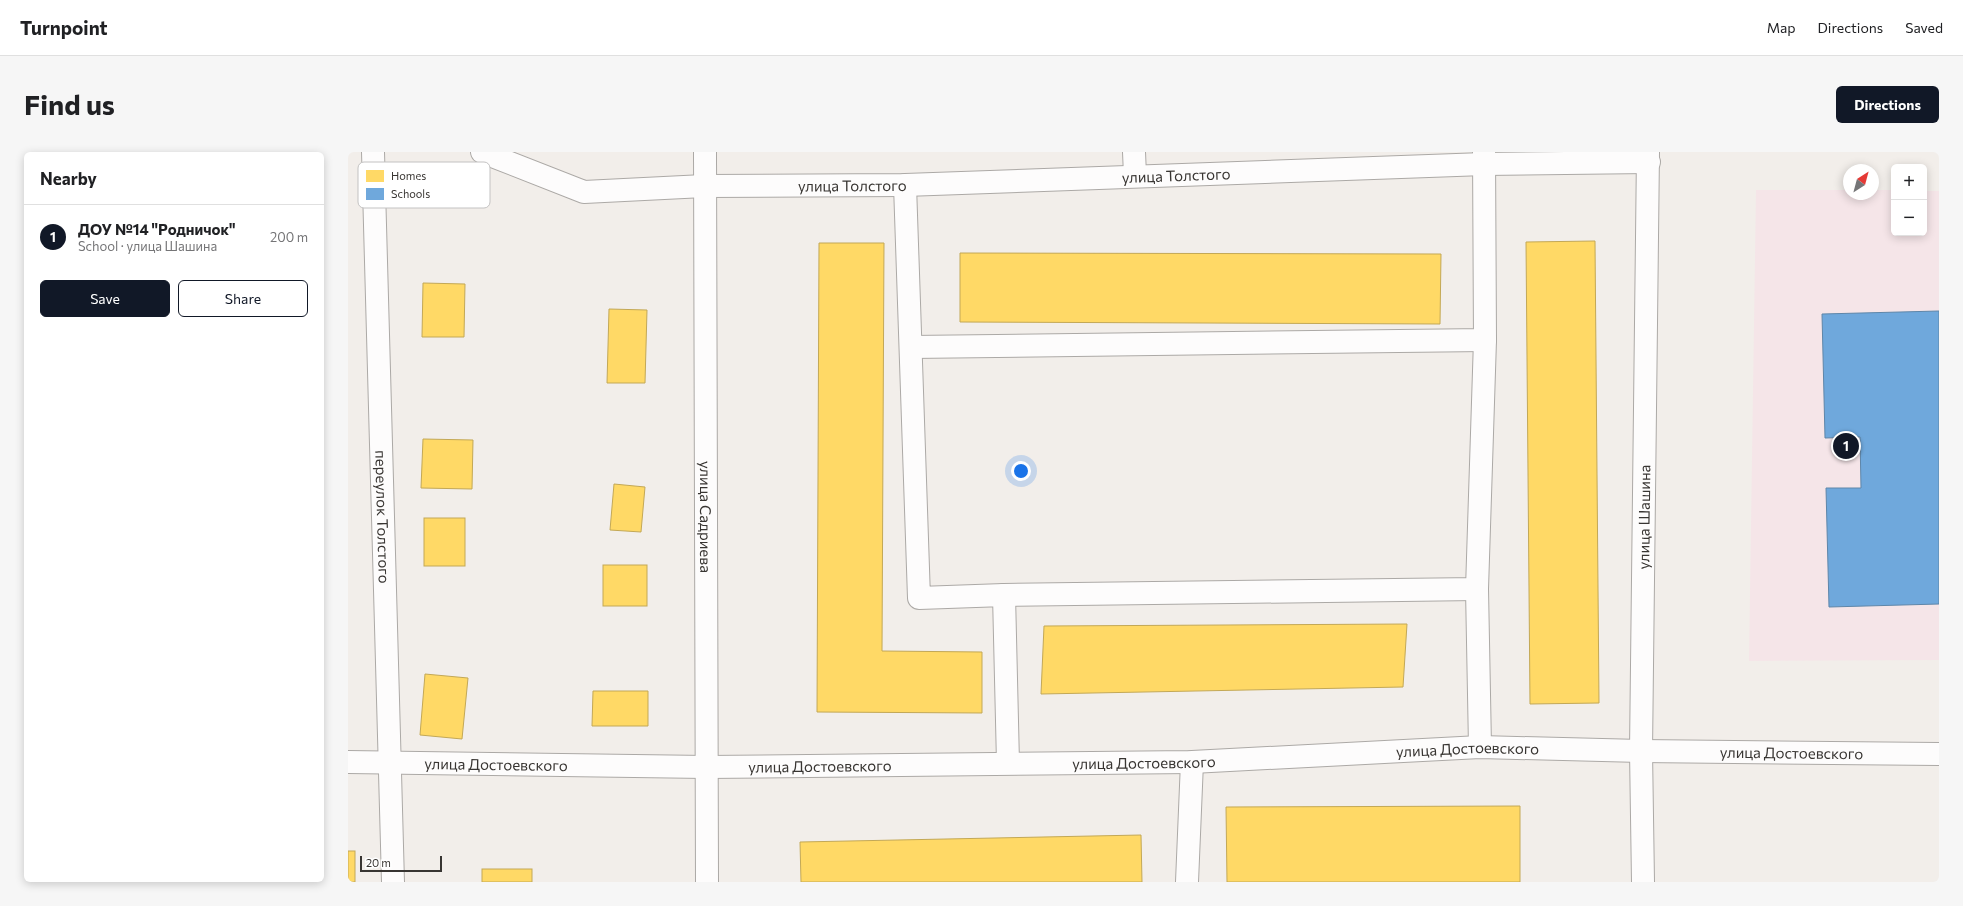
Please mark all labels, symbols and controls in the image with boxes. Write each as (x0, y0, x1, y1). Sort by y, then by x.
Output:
text: Turnpoint (20, 16, 108, 39)
text: Map (1767, 19, 1796, 36)
text: Directions (1818, 19, 1883, 36)
text: Saved (1905, 19, 1943, 36)
button: Directions (1836, 86, 1939, 123)
text: Find us (24, 87, 115, 121)
legend (358, 162, 490, 208)
street label: улица Толстого (1121, 164, 1231, 186)
north arrow (1843, 164, 1879, 200)
map controls (1891, 164, 1927, 236)
button: + (1891, 164, 1927, 200)
text: Nearby (40, 168, 97, 189)
text: Homes (391, 169, 426, 182)
street label: улица Толстого (798, 176, 907, 195)
text: Schools (391, 187, 430, 200)
button: − (1891, 200, 1927, 236)
text: ДОУ №14 "Родничок" (78, 220, 236, 238)
text: 1 (50, 229, 56, 245)
text: 200 m (270, 229, 308, 245)
text: School · улица Шашина (78, 238, 217, 254)
button: Save (40, 280, 170, 317)
button: Share (178, 280, 308, 317)
pin: 1 (1833, 431, 1859, 461)
street label: переулок Толстого (372, 450, 394, 584)
street label: улица Садриева (697, 461, 715, 573)
your location (1011, 461, 1031, 481)
street label: улица Шашина (1634, 465, 1653, 570)
street label: улица Достоевского (1395, 738, 1539, 760)
street label: улица Достоевского (1720, 743, 1863, 762)
street label: улица Достоевского (1072, 752, 1216, 772)
street label: улица Достоевского (424, 754, 568, 774)
street label: улица Достоевского (748, 756, 892, 776)
scale bar (360, 854, 442, 873)
text: 20 m (366, 856, 391, 869)

